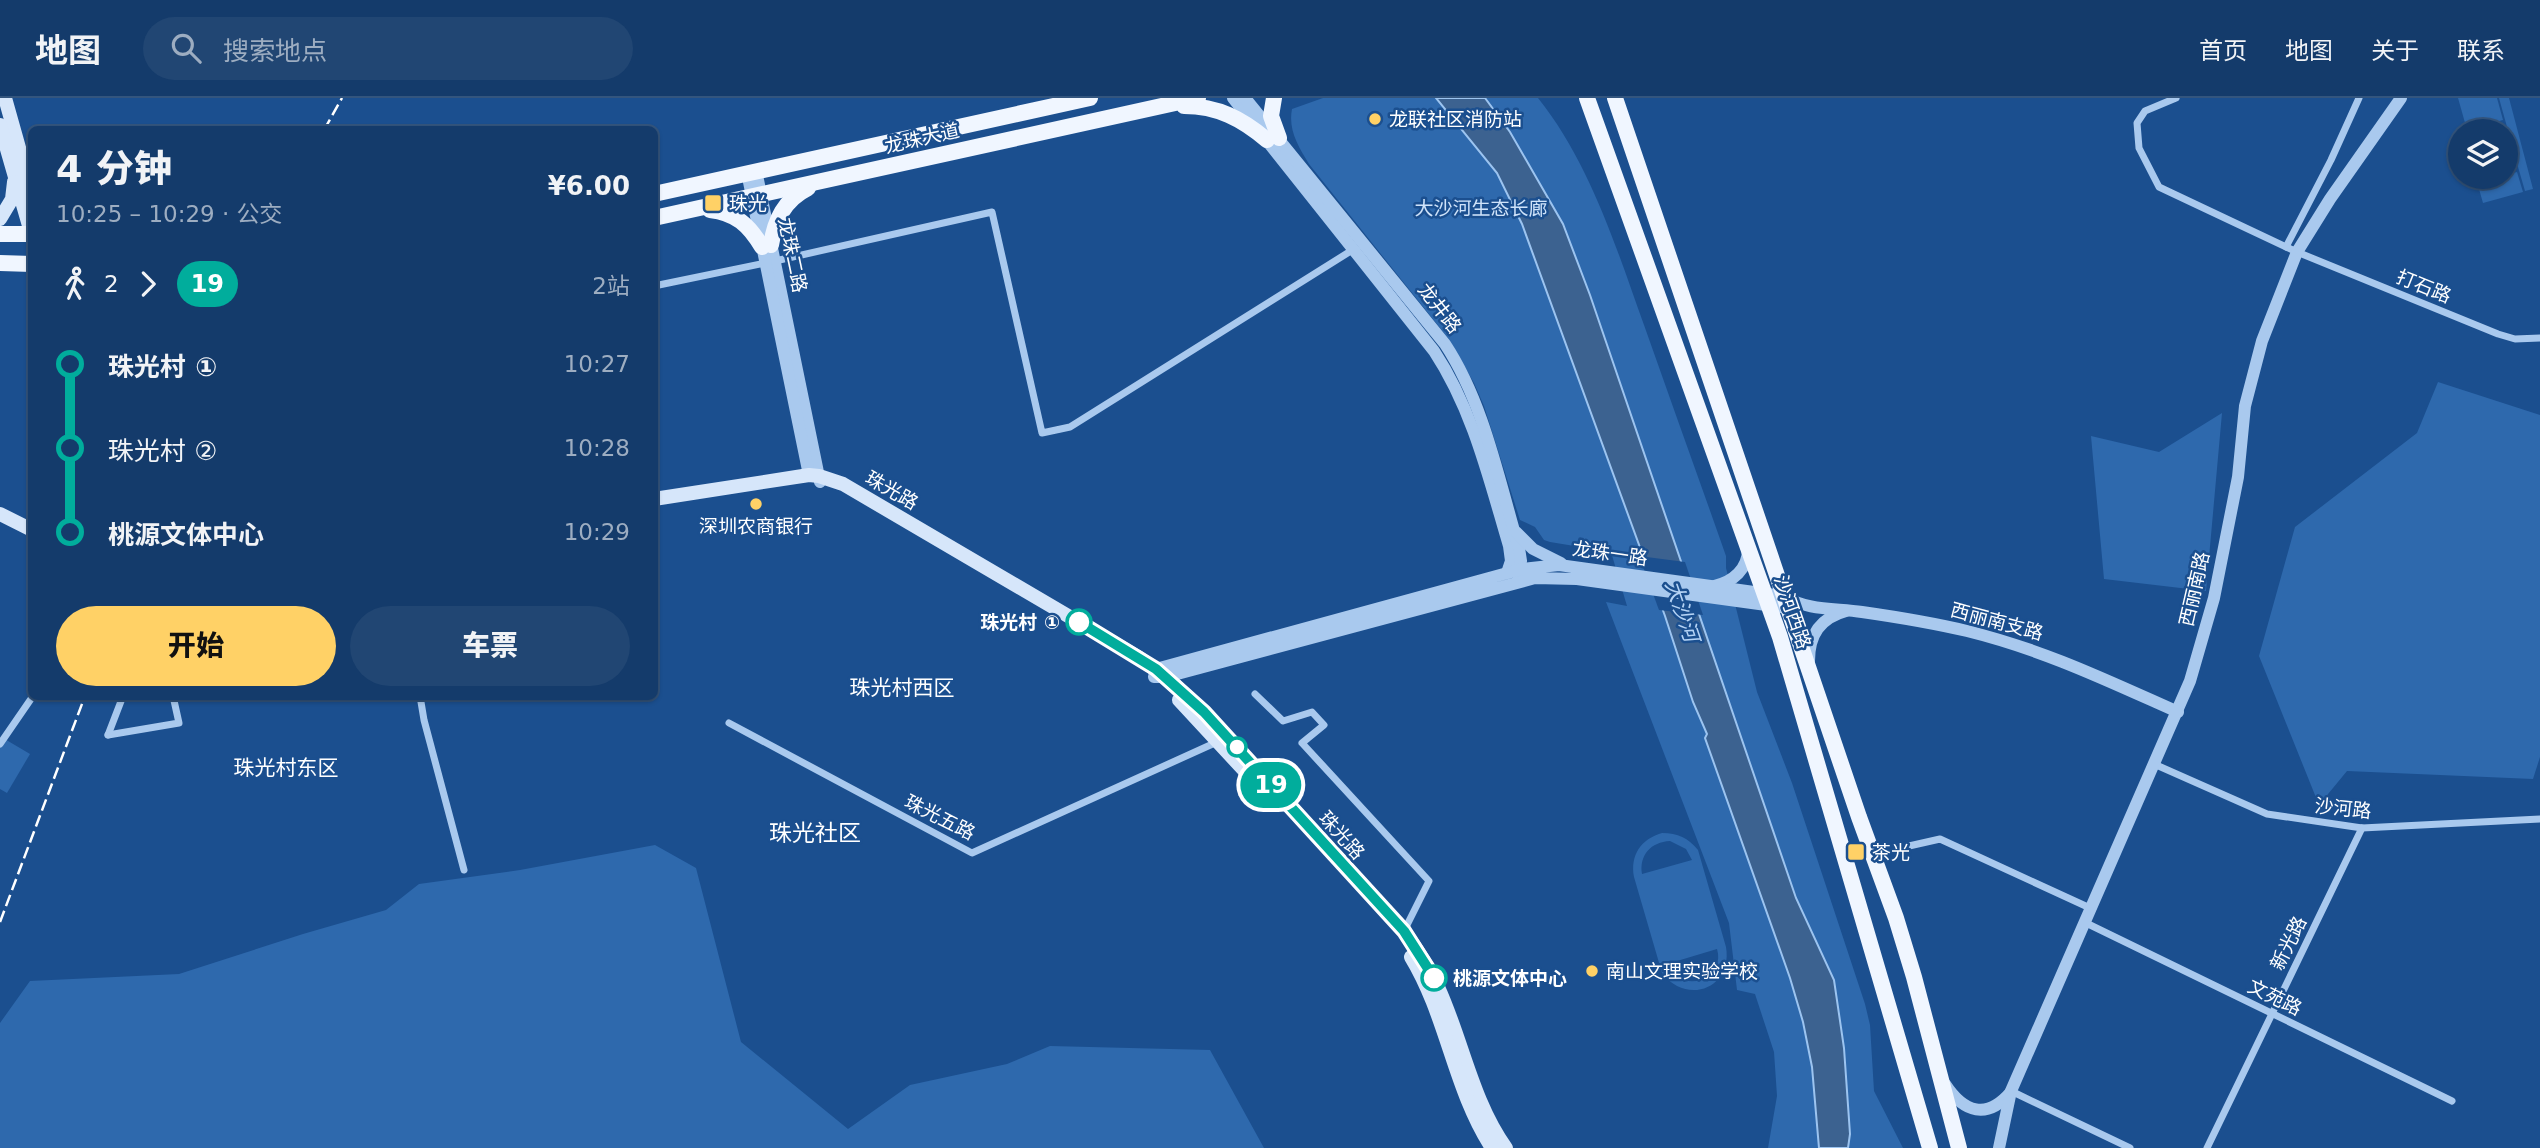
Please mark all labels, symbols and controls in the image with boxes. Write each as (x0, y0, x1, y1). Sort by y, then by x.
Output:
search box (143, 17, 633, 80)
icon: search (167, 29, 205, 67)
text: 地图 (35, 31, 101, 70)
text: 搜索地点 (223, 36, 327, 66)
text: 首页 (2199, 37, 2247, 65)
text: 地图 (2285, 37, 2333, 65)
text: 关于 (2371, 37, 2419, 65)
text: 联系 (2457, 37, 2505, 65)
place label: 龙联社区消防站 (1389, 108, 1522, 130)
marker: 龙联社区消防站 (1367, 111, 1383, 127)
street label: 龙珠大道 (882, 119, 962, 157)
map controls (2448, 119, 2518, 189)
button: layers (2448, 119, 2518, 189)
text: 4 分钟 (56, 147, 172, 191)
text: ¥6.00 (548, 171, 630, 201)
place label: 珠光 (729, 192, 767, 214)
marker: 珠光 (703, 193, 723, 213)
park label: 大沙河生态长廊 (1414, 197, 1548, 219)
text: 10:25 – 10:29 · 公交 (56, 201, 283, 227)
street label: 龙珠二路 (774, 216, 812, 294)
icon: walk (56, 265, 94, 303)
icon: forward (129, 265, 167, 303)
street label: 打石路 (2393, 265, 2455, 307)
text: 19 (191, 270, 224, 298)
text: 2 (104, 271, 119, 297)
text: 2站 (592, 273, 630, 299)
street label: 龙井路 (1414, 279, 1466, 337)
text: 10:27 (564, 351, 630, 377)
text: 珠光村 ① (108, 352, 217, 382)
text: 10:28 (564, 435, 630, 461)
text: 珠光村 ② (108, 436, 218, 466)
street label: 珠光路 (862, 466, 922, 514)
marker: 深圳农商银行 (748, 496, 764, 512)
place label: 深圳农商银行 (699, 515, 813, 537)
text: 10:29 (564, 519, 630, 545)
text: 桃源文体中心 (108, 520, 264, 550)
street label: 龙珠一路 (1571, 537, 1649, 569)
street label: 西丽南路 (2175, 549, 2213, 629)
street label: 沙河西路 (1770, 572, 1816, 652)
water label: 大沙河 (1660, 577, 1705, 648)
street label: 西丽南支路 (1948, 598, 2046, 644)
button: 开始 (56, 606, 336, 686)
button: 车票 (350, 606, 630, 686)
marker: 珠光村 ① (1066, 609, 1092, 635)
place label: 珠光村 ① (980, 611, 1060, 633)
district label: 珠光村西区 (850, 676, 955, 700)
unlabelled marker (1227, 737, 1247, 757)
district label: 珠光村东区 (234, 756, 339, 780)
line badge: 19 (1240, 762, 1302, 808)
text: 19 (1254, 771, 1288, 799)
street label: 珠光五路 (901, 790, 979, 844)
street label: 沙河路 (2313, 794, 2373, 822)
street label: 珠光路 (1315, 806, 1369, 864)
district label: 珠光社区 (769, 820, 861, 846)
place label: 茶光 (1872, 841, 1910, 863)
marker: 茶光 (1846, 842, 1866, 862)
street label: 新光路 (2266, 913, 2310, 973)
place label: 南山文理实验学校 (1606, 960, 1758, 982)
marker: 南山文理实验学校 (1584, 963, 1600, 979)
marker: 桃源文体中心 (1421, 965, 1447, 991)
place label: 桃源文体中心 (1453, 967, 1567, 989)
street label: 文苑路 (2245, 975, 2305, 1019)

